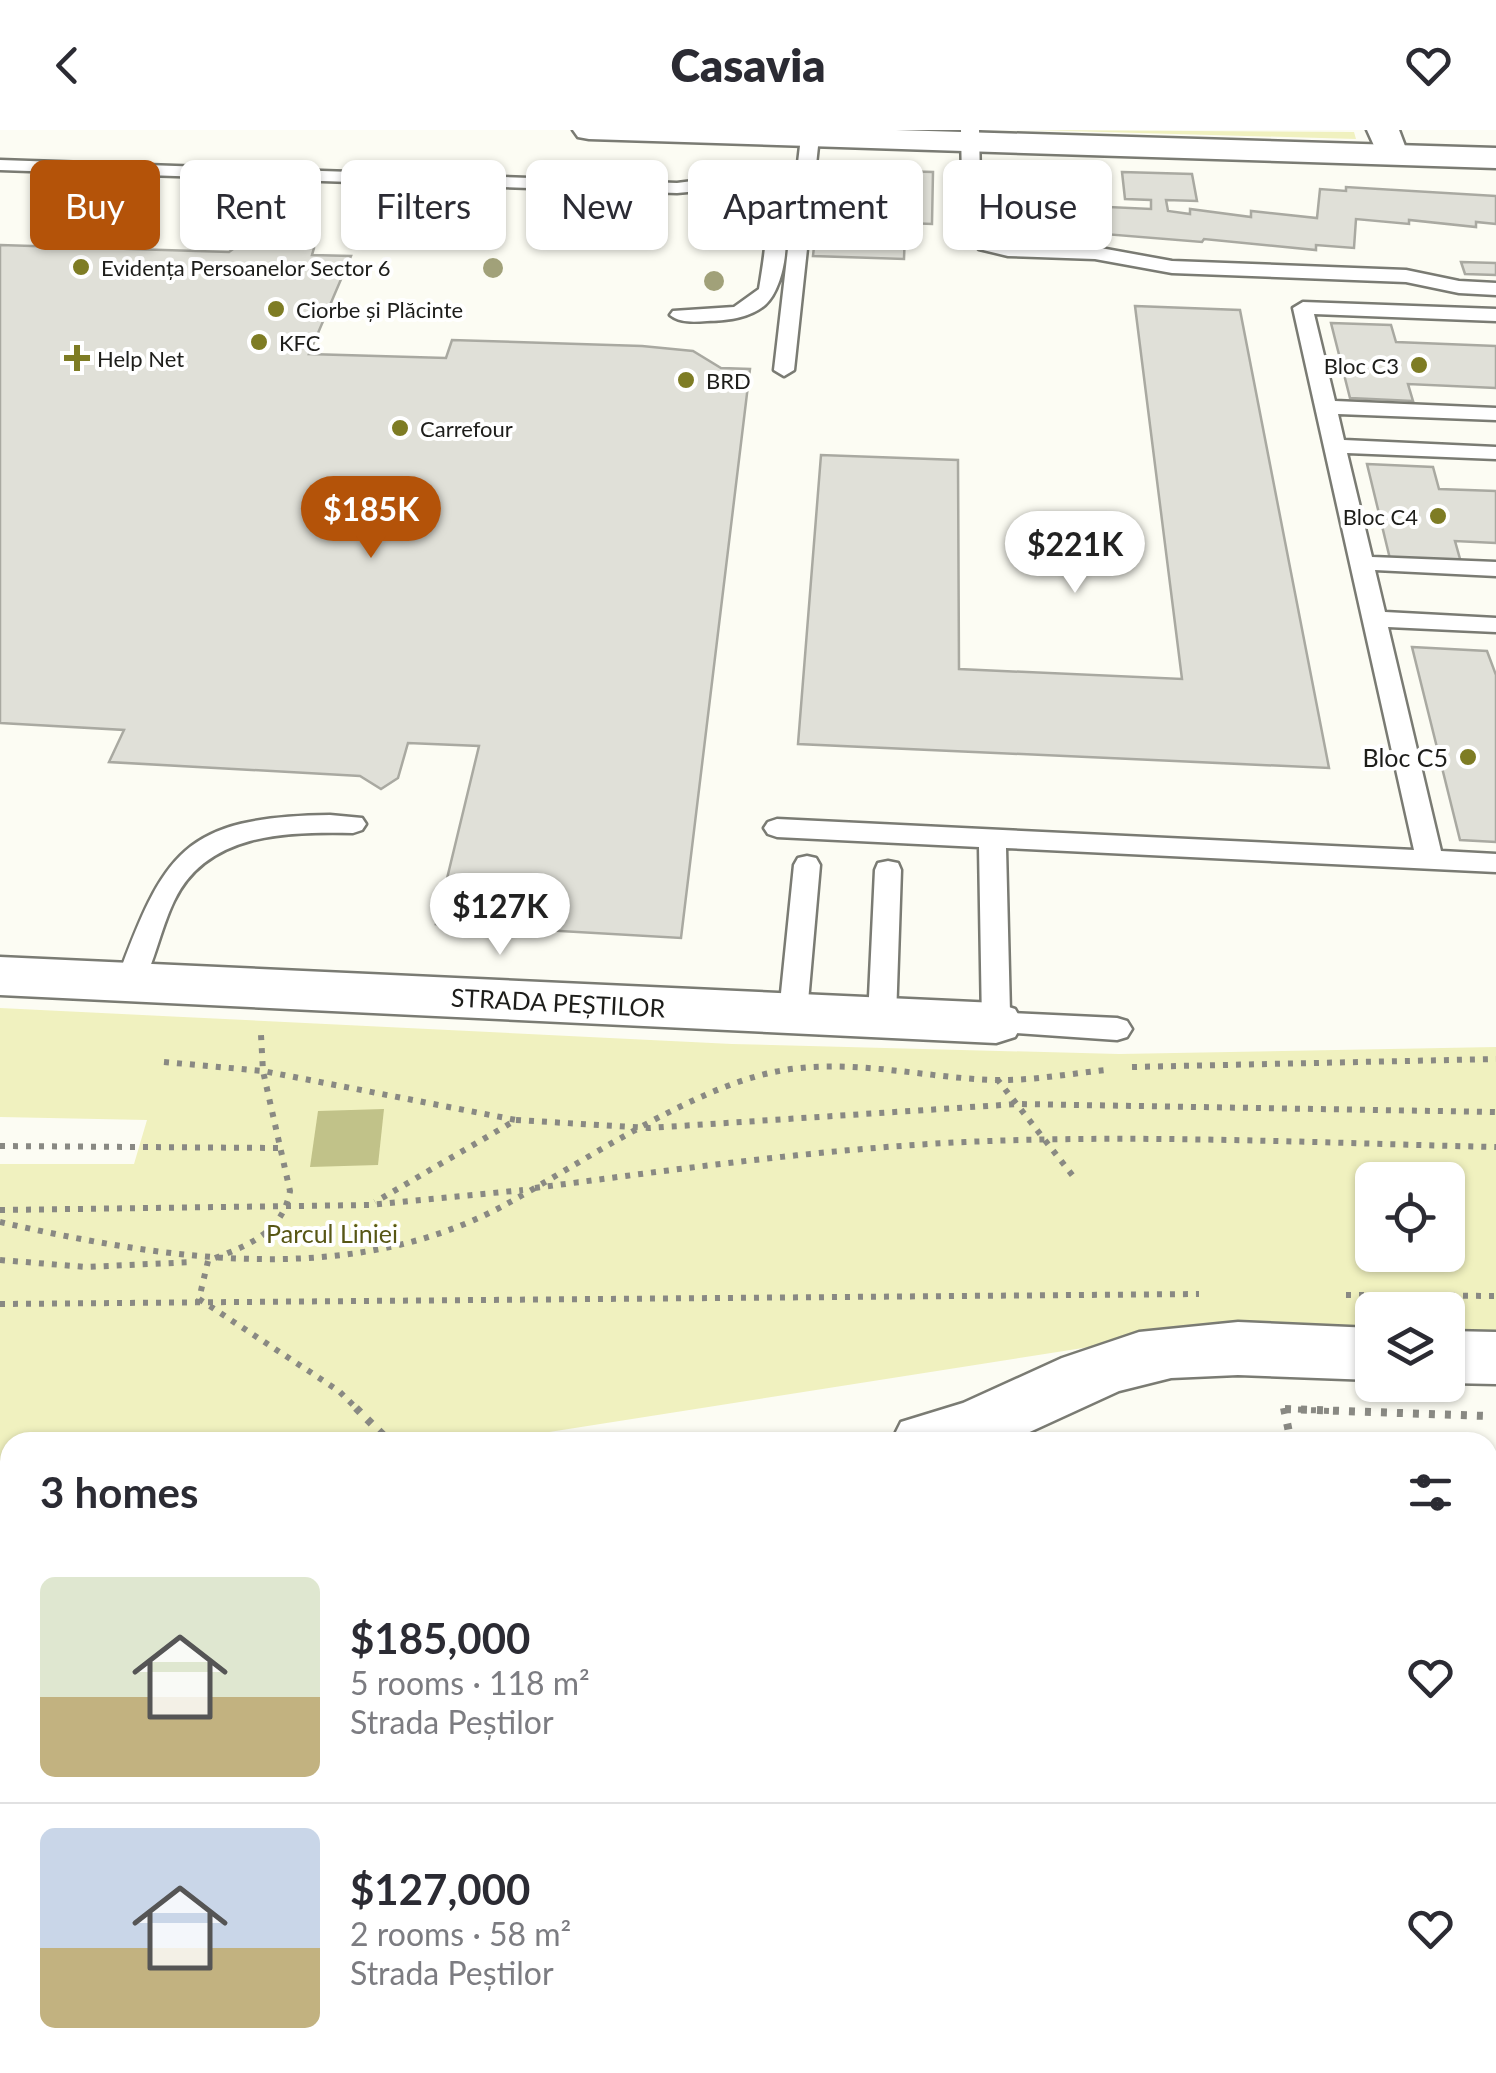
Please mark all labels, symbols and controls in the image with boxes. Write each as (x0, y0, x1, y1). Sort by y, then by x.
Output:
icon: back (40, 38, 95, 93)
text: Casavia (670, 38, 826, 92)
icon: heart (1401, 38, 1456, 93)
chip: Buy (30, 160, 160, 250)
chip: Rent (180, 160, 321, 250)
chip: Filters (341, 160, 506, 250)
chip: New (526, 160, 668, 250)
chip: Apartment (688, 160, 923, 250)
chip: House (943, 160, 1112, 250)
place label: Evidența Persoanelor Sector 6 (101, 254, 390, 281)
marker: Evidența Persoanelor Sector 6 (70, 256, 92, 278)
place label: Ciorbe și Plăcinte (296, 296, 463, 323)
marker: Ciorbe și Plăcinte (265, 298, 287, 320)
place label: KFC (279, 329, 321, 356)
marker: KFC (248, 331, 270, 353)
place label: Help Net (97, 345, 184, 372)
marker: Help Net (66, 347, 88, 369)
place label: Bloc C3 (1324, 352, 1399, 379)
marker: Bloc C3 (1408, 354, 1430, 376)
place label: BRD (706, 367, 751, 394)
marker: BRD (675, 369, 697, 391)
place label: Carrefour (420, 415, 513, 442)
marker: Carrefour (389, 417, 411, 439)
pin: $185K (301, 476, 441, 561)
text: $185K (323, 489, 419, 528)
place label: Bloc C4 (1343, 503, 1418, 530)
marker: Bloc C4 (1427, 505, 1449, 527)
pin: $221K (1005, 511, 1145, 596)
text: $221K (1027, 524, 1123, 563)
place label: Bloc C5 (1362, 742, 1448, 772)
marker: Bloc C5 (1457, 746, 1479, 768)
pin: $127K (430, 873, 570, 958)
text: $127K (452, 886, 548, 925)
street label: STRADA PEȘTILOR (450, 981, 666, 1023)
map controls (1355, 1162, 1465, 1402)
button: locate (1355, 1162, 1465, 1272)
park label: Parcul Liniei (266, 1218, 398, 1248)
button: layers (1355, 1292, 1465, 1402)
icon: filters (1403, 1465, 1458, 1520)
text: 3 homes (40, 1467, 198, 1517)
text: $185,000 (350, 1613, 530, 1663)
icon: home (120, 1617, 240, 1737)
icon: heart (1403, 1650, 1458, 1705)
text: 5 rooms · 118 m² (350, 1663, 590, 1702)
text: Strada Peștilor (350, 1702, 554, 1741)
text: $127,000 (350, 1864, 530, 1914)
icon: home (120, 1868, 240, 1988)
icon: heart (1403, 1901, 1458, 1956)
text: 2 rooms · 58 m² (350, 1914, 571, 1953)
text: Strada Peștilor (350, 1953, 554, 1992)

